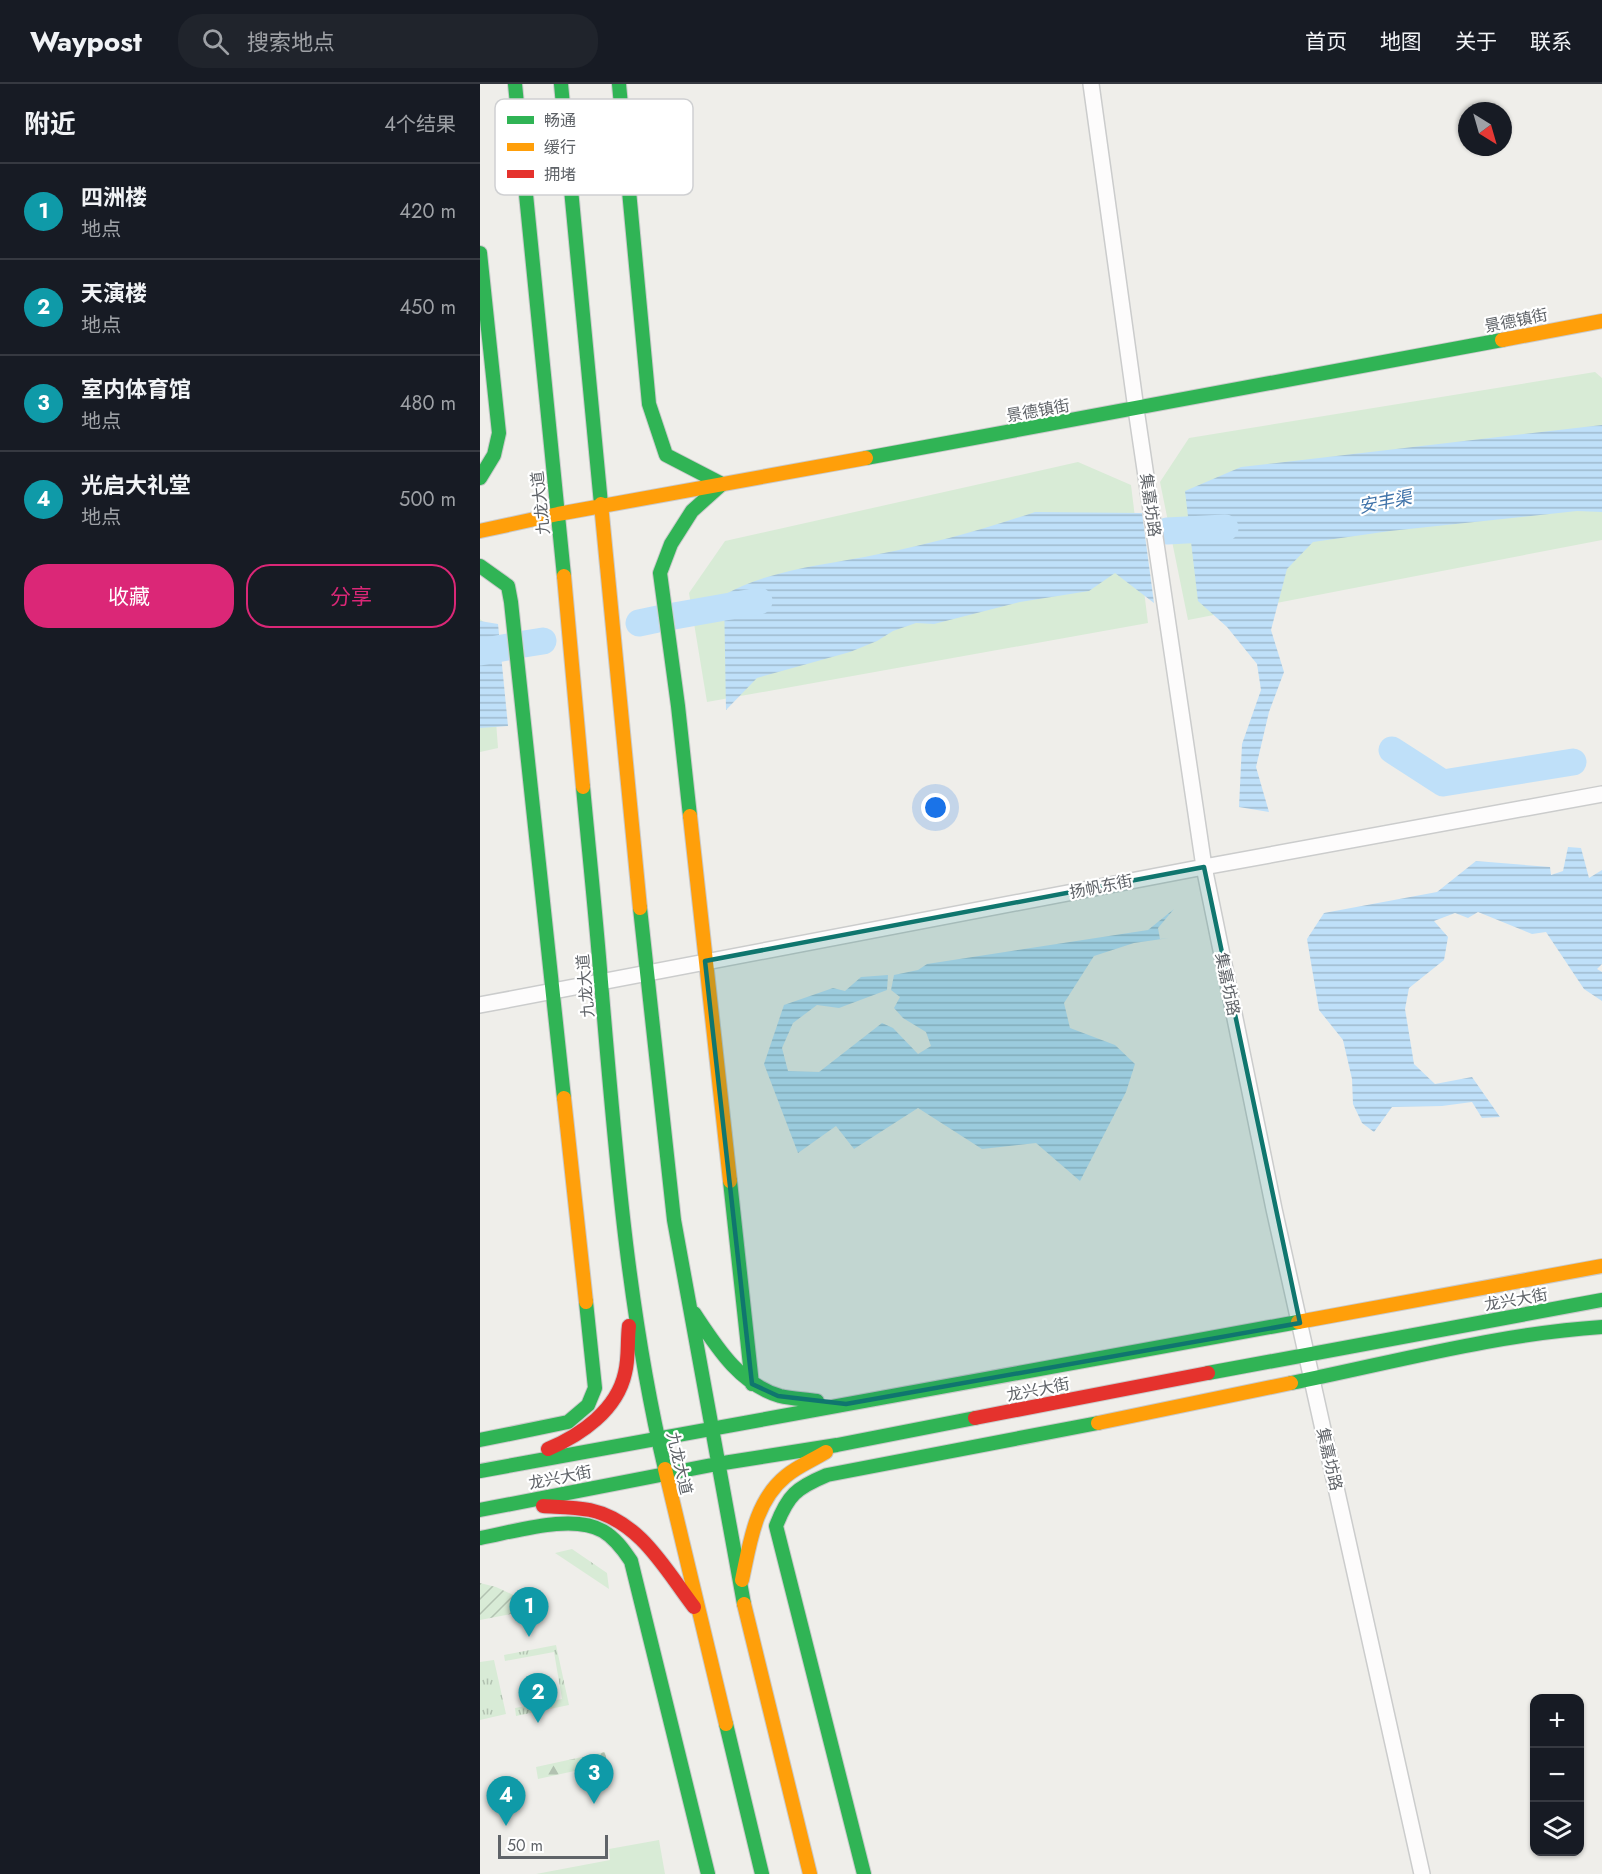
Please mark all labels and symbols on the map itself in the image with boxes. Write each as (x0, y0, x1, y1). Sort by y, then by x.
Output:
legend (495, 99, 693, 195)
north arrow (1458, 102, 1512, 156)
text: 畅通 (544, 109, 576, 132)
text: 缓行 (544, 136, 576, 159)
text: 拥堵 (544, 163, 576, 186)
street label: 景德镇街 (1482, 303, 1550, 338)
street label: 景德镇街 (1005, 394, 1072, 427)
street label: 九龙大道 (526, 470, 555, 536)
street label: 集嘉坊路 (1135, 472, 1166, 538)
water label: 安丰渠 (1356, 484, 1417, 520)
your location (921, 793, 950, 822)
street label: 扬帆东街 (1067, 869, 1135, 904)
street label: 集嘉坊路 (1210, 950, 1245, 1018)
street label: 九龙大道 (571, 953, 600, 1019)
street label: 龙兴大街 (1483, 1283, 1550, 1316)
street label: 龙兴大街 (1004, 1372, 1072, 1407)
street label: 集嘉坊路 (1311, 1425, 1348, 1493)
street label: 九龙大道 (661, 1429, 698, 1497)
street label: 龙兴大街 (526, 1460, 594, 1495)
pin: 1 (509, 1588, 548, 1637)
pin: 2 (518, 1674, 558, 1723)
pin: 3 (574, 1754, 614, 1804)
pin: 4 (486, 1776, 526, 1826)
scale bar (498, 1832, 608, 1860)

